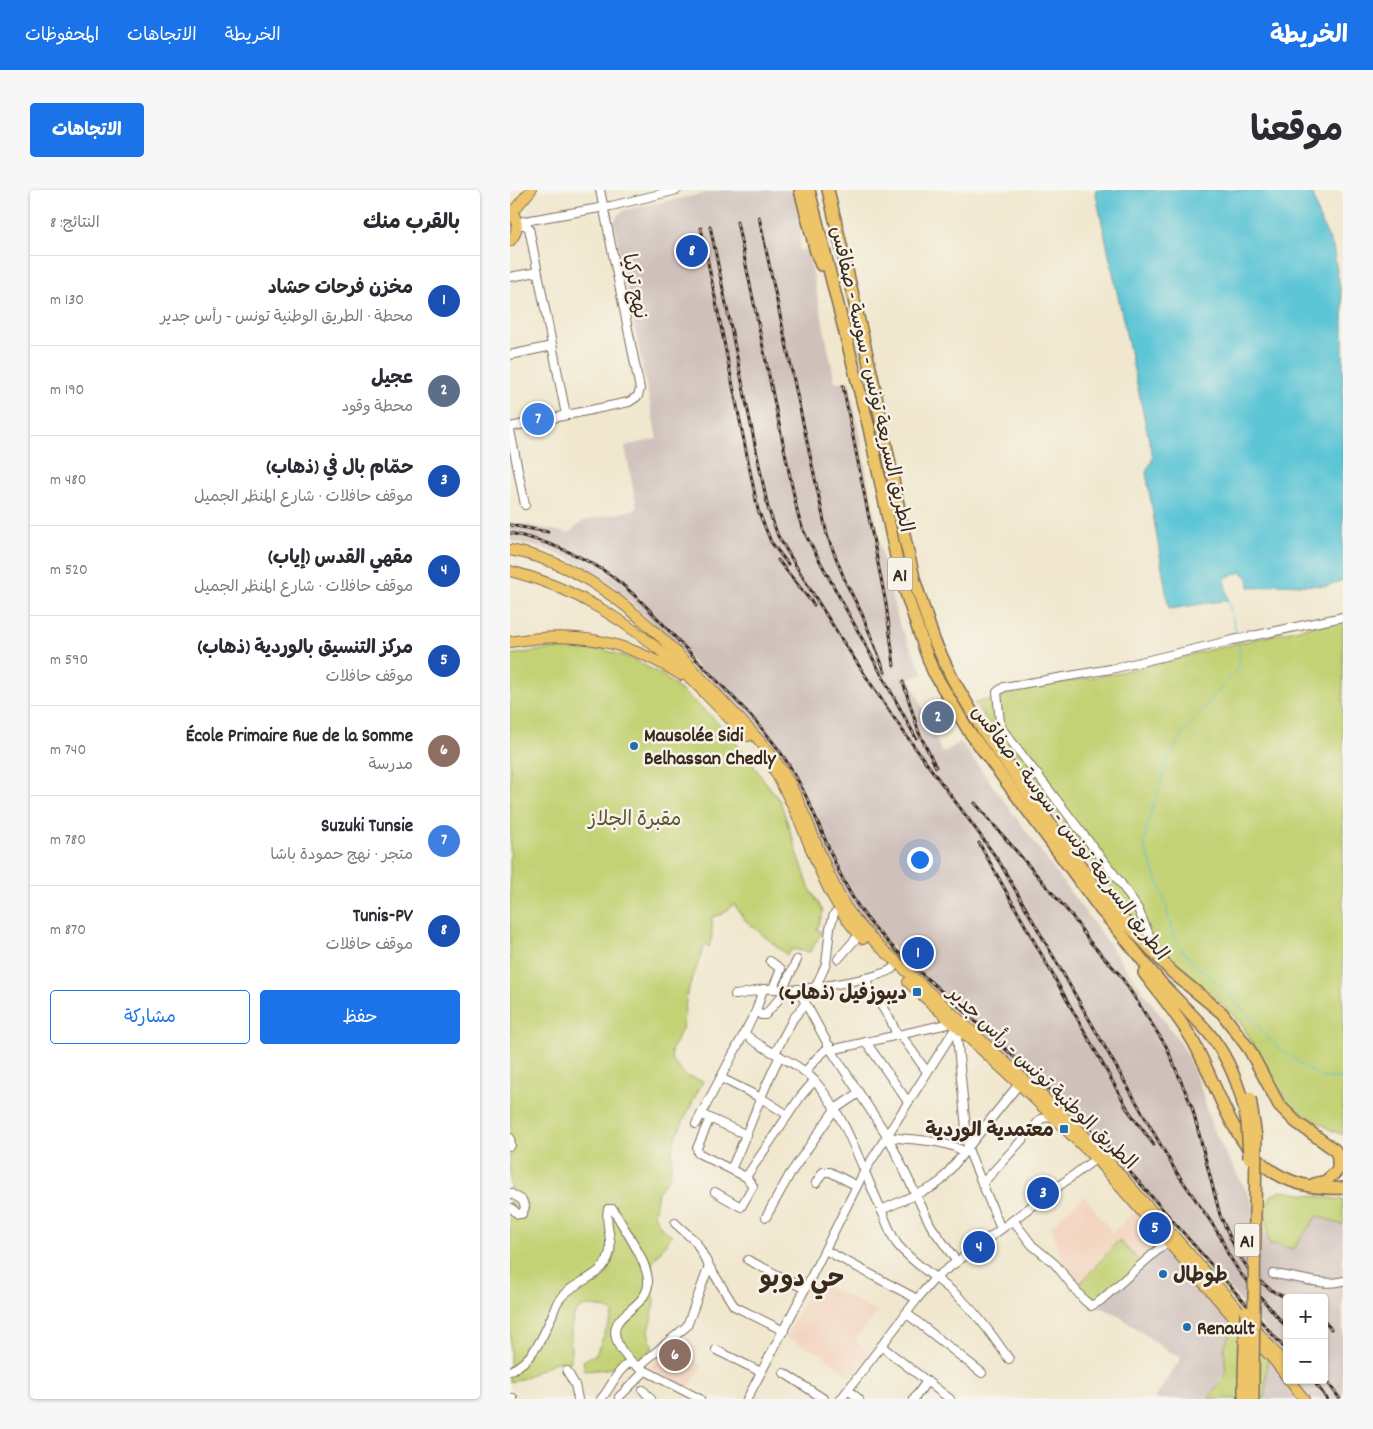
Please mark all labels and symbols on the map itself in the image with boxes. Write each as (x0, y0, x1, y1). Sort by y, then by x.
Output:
street label: الطريق السريعة تونس - سوسة - صفاقس (821, 224, 919, 536)
pin: 8 (676, 232, 708, 270)
street label: نهج تركيا (613, 252, 653, 322)
pin: 7 (522, 400, 554, 438)
road number: A1 (888, 558, 912, 590)
pin: 2 (922, 698, 954, 736)
street label: الطريق السريعة تونس - سوسة - صفاقس (963, 700, 1174, 967)
place label: Mausolée Sidi Belhassan Chedly (644, 723, 777, 774)
marker: Mausolée Sidi Belhassan Chedly (628, 740, 640, 752)
park label: مقبرة الجلاز (587, 807, 681, 835)
your location (907, 847, 933, 873)
pin: 1 (902, 934, 934, 972)
street label: الطريق الوطنية تونس - رأس جدير (938, 980, 1142, 1177)
place label: ديبوزفيل (ذهاب) (779, 981, 907, 1009)
marker: ديبوزفيل (ذهاب) (911, 986, 923, 998)
place label: معتمدية الوردية (925, 1118, 1054, 1146)
marker: معتمدية الوردية (1058, 1123, 1070, 1135)
pin: 3 (1027, 1174, 1059, 1212)
pin: 5 (1139, 1209, 1171, 1247)
road number: A1 (1234, 1224, 1260, 1256)
pin: 4 (963, 1228, 995, 1266)
district label: حي دوبو (758, 1263, 844, 1300)
place label: طوطال (1173, 1263, 1228, 1291)
marker: طوطال (1157, 1268, 1169, 1280)
place label: Renault (1197, 1316, 1256, 1344)
marker: Renault (1181, 1321, 1193, 1333)
pin: 6 (659, 1336, 691, 1374)

